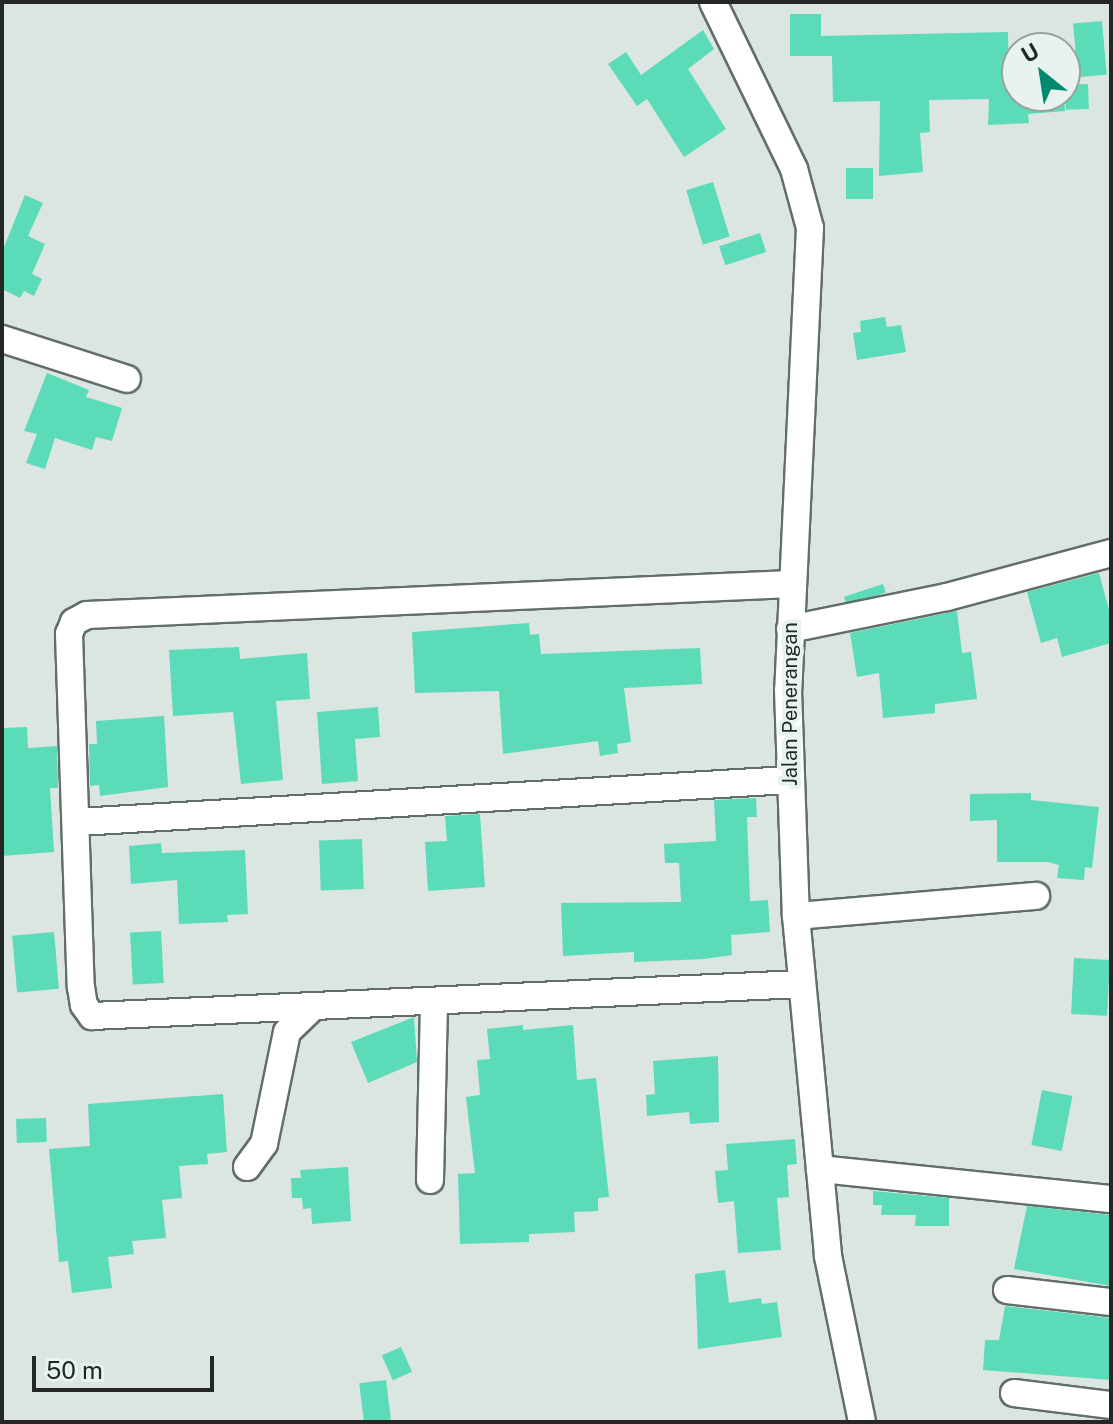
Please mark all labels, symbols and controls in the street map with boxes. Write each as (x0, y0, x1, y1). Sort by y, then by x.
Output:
north arrow (1001, 32, 1081, 112)
text: U (1017, 38, 1043, 68)
street label: Jalan Penerangan (778, 622, 802, 786)
scale bar (36, 1340, 218, 1390)
text: 50 m (46, 1356, 103, 1384)

